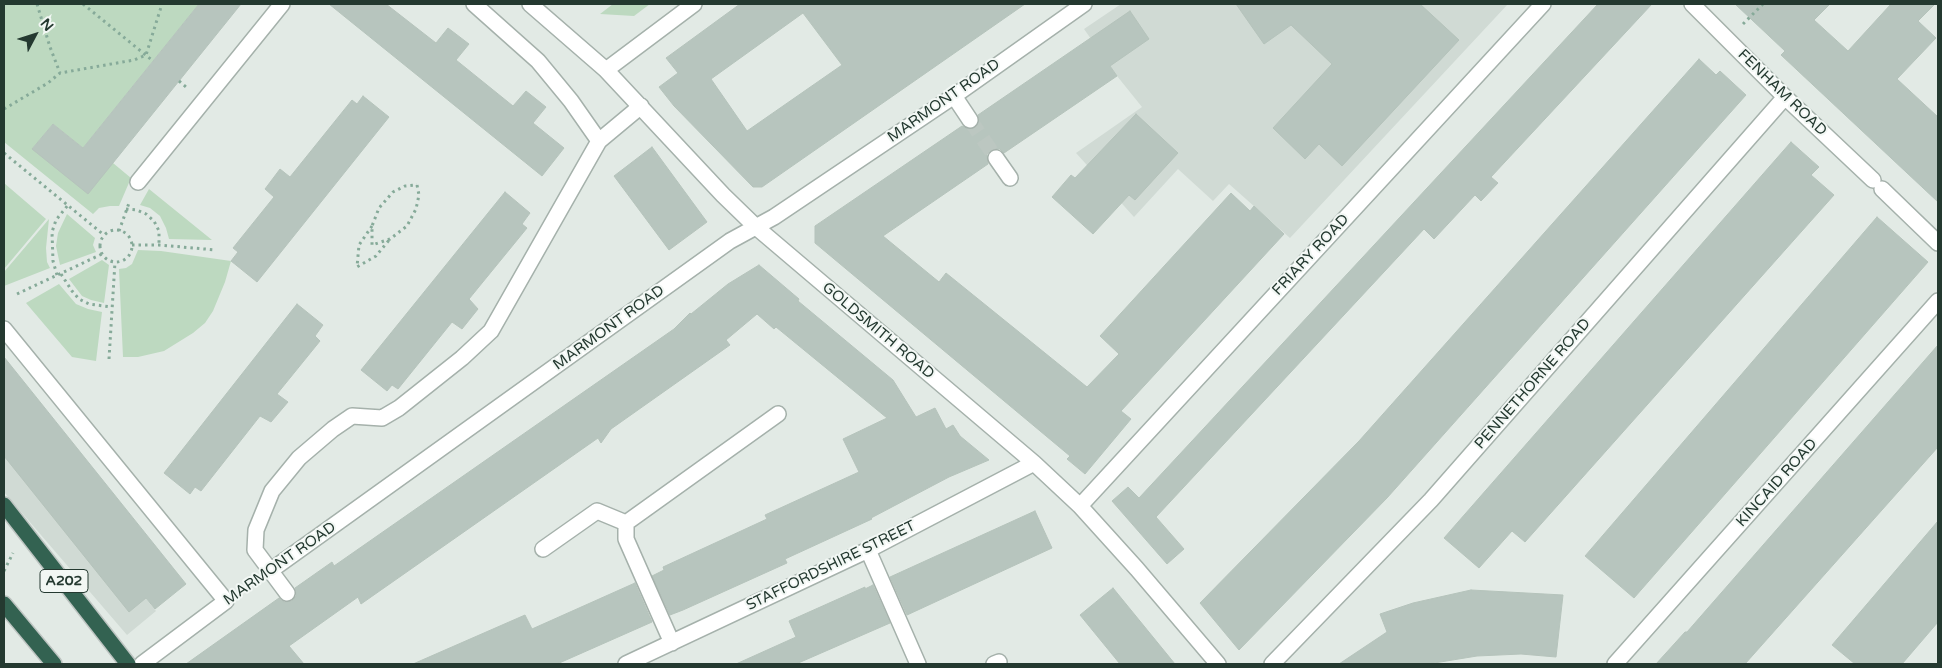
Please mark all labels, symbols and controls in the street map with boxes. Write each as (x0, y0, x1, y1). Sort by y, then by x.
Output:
north arrow (10, 10, 60, 60)
text: N (37, 15, 57, 35)
street label: FENHAM ROAD (1734, 46, 1830, 140)
street label: MARMONT ROAD (884, 55, 1004, 147)
street label: FRIARY ROAD (1269, 211, 1353, 299)
street label: GOLDSMITH ROAD (818, 279, 938, 383)
street label: MARMONT ROAD (550, 282, 668, 374)
street label: PENNETHORNE ROAD (1471, 315, 1595, 453)
street label: KINCAID ROAD (1733, 435, 1821, 531)
street label: STAFFORDSHIRE STREET (744, 517, 918, 615)
street label: MARMONT ROAD (220, 518, 340, 610)
road number: A202 (40, 570, 88, 592)

